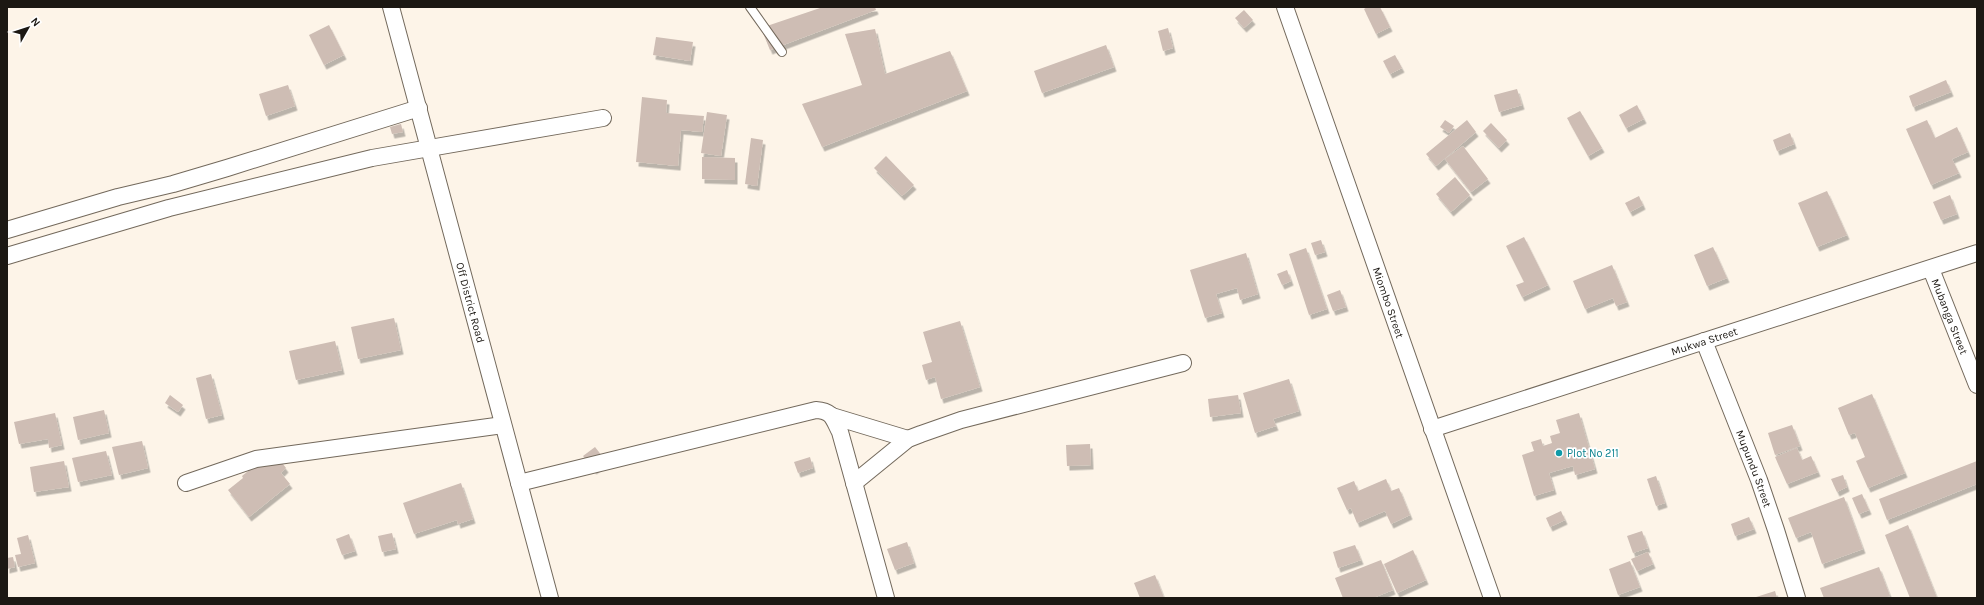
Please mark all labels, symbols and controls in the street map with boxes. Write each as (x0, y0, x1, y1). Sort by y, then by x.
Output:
north arrow (8, 8, 48, 48)
text: N (28, 15, 43, 29)
street label: Off District Road (453, 261, 487, 344)
street label: Miombo Street (1370, 265, 1406, 340)
street label: Mubanga Street (1928, 277, 1970, 356)
street label: Mukwa Street (1669, 325, 1739, 358)
street label: Mupundu Street (1733, 428, 1774, 509)
place label: Plot No 211 (1567, 447, 1619, 460)
marker: Plot No 211 (1554, 448, 1564, 458)

